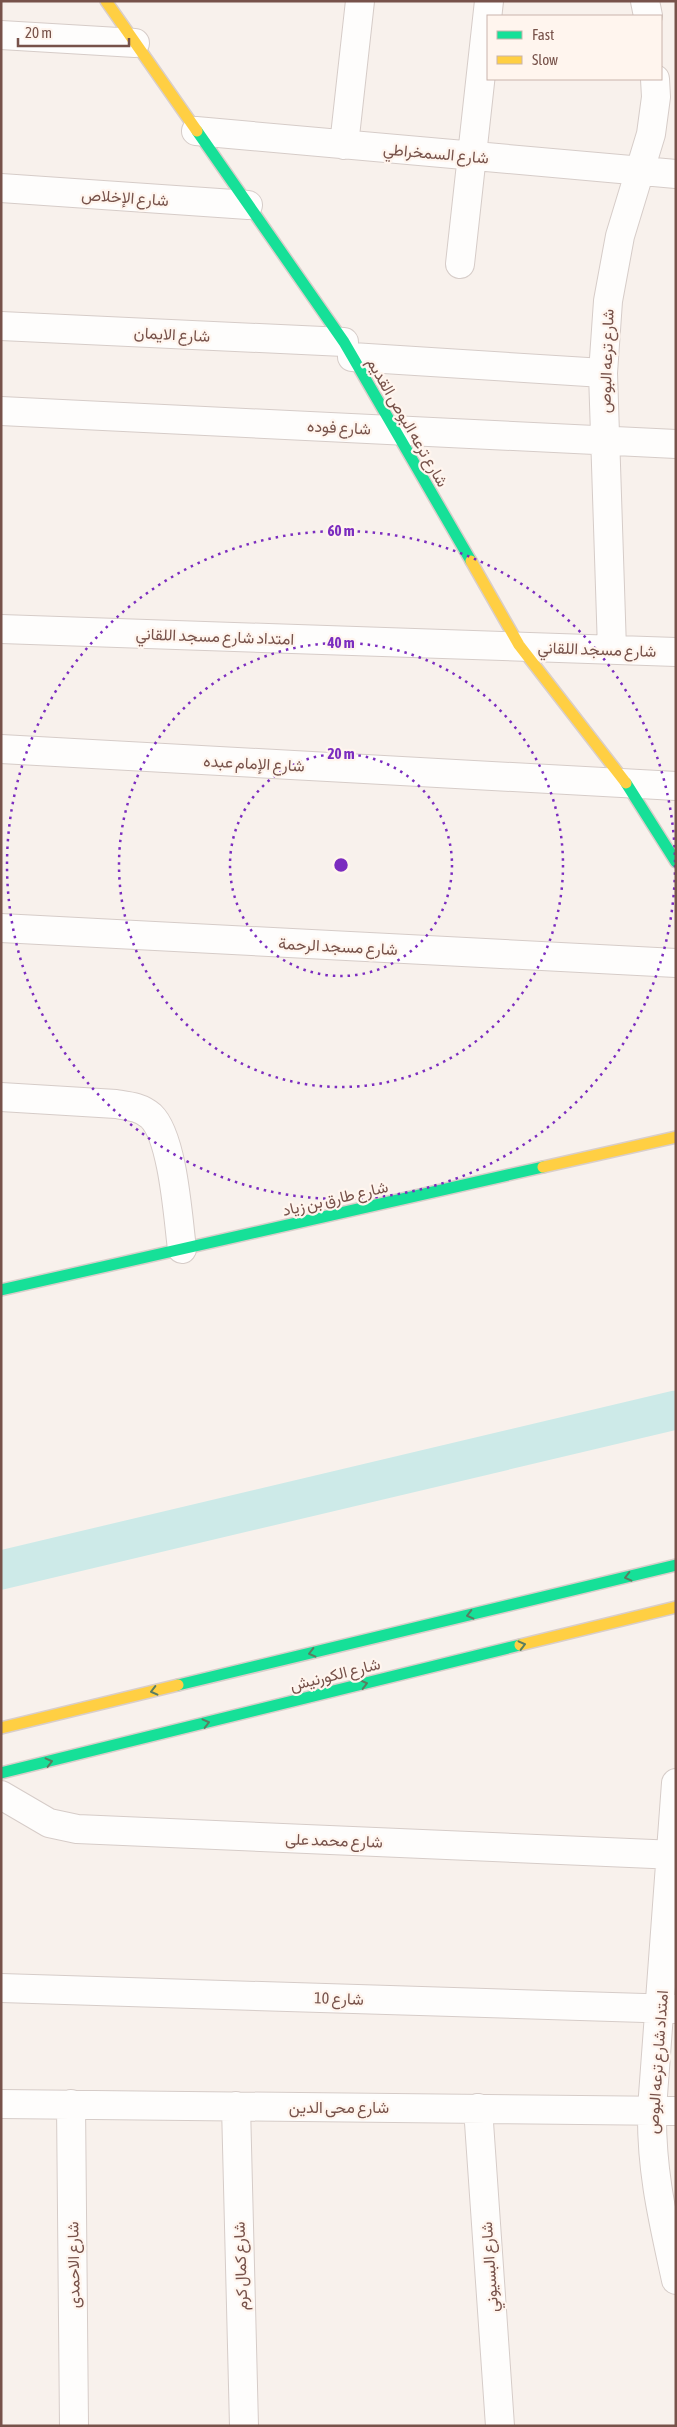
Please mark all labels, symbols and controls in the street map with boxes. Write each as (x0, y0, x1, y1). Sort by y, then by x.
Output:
scale bar (18, 15, 129, 47)
legend (487, 15, 662, 80)
text: 20 m (25, 24, 52, 41)
text: Fast (532, 26, 554, 43)
text: Slow (532, 51, 558, 68)
street label: شارع السمخراطي (382, 139, 490, 172)
street label: شارع الإخلاص (81, 185, 169, 212)
street label: شارع ترعه البوص (595, 309, 620, 413)
street label: شارع الايمان (133, 323, 211, 348)
street label: شارع ترعه البوص القديم (361, 354, 452, 491)
street label: شارع فوده (306, 416, 371, 441)
text: 60 m (328, 522, 355, 539)
street label: امتداد شارع مسجد اللقاني (135, 624, 295, 653)
text: 40 m (327, 634, 355, 651)
street label: شارع مسجد اللقاني (537, 638, 657, 665)
text: 20 m (328, 745, 355, 762)
street label: شارع الإمام عبده (203, 751, 305, 778)
centre of rings (332, 856, 350, 874)
street label: شارع مسجد الرحمة (278, 934, 398, 961)
street label: شارع طارق بن زياد (280, 1177, 390, 1222)
one-way arrow (624, 1571, 633, 1582)
one-way arrow (466, 1609, 475, 1620)
one-way arrow (517, 1640, 526, 1651)
one-way arrow (308, 1647, 317, 1658)
street label: شارع الكورنيش (288, 1654, 383, 1697)
one-way arrow (360, 1679, 369, 1690)
one-way arrow (150, 1685, 159, 1696)
one-way arrow (202, 1718, 211, 1729)
one-way arrow (44, 1757, 52, 1767)
street label: شارع محمد على (285, 1829, 383, 1854)
street label: شارع 10 (314, 1988, 364, 2011)
street label: امتداد شارع ترعه البوص (643, 1990, 674, 2135)
street label: شارع محى الدين (289, 2098, 389, 2119)
street label: شارع الاحمدى (63, 2221, 86, 2309)
street label: شارع كمال كرم (229, 2221, 254, 2311)
street label: شارع البسيوني (477, 2221, 506, 2313)

